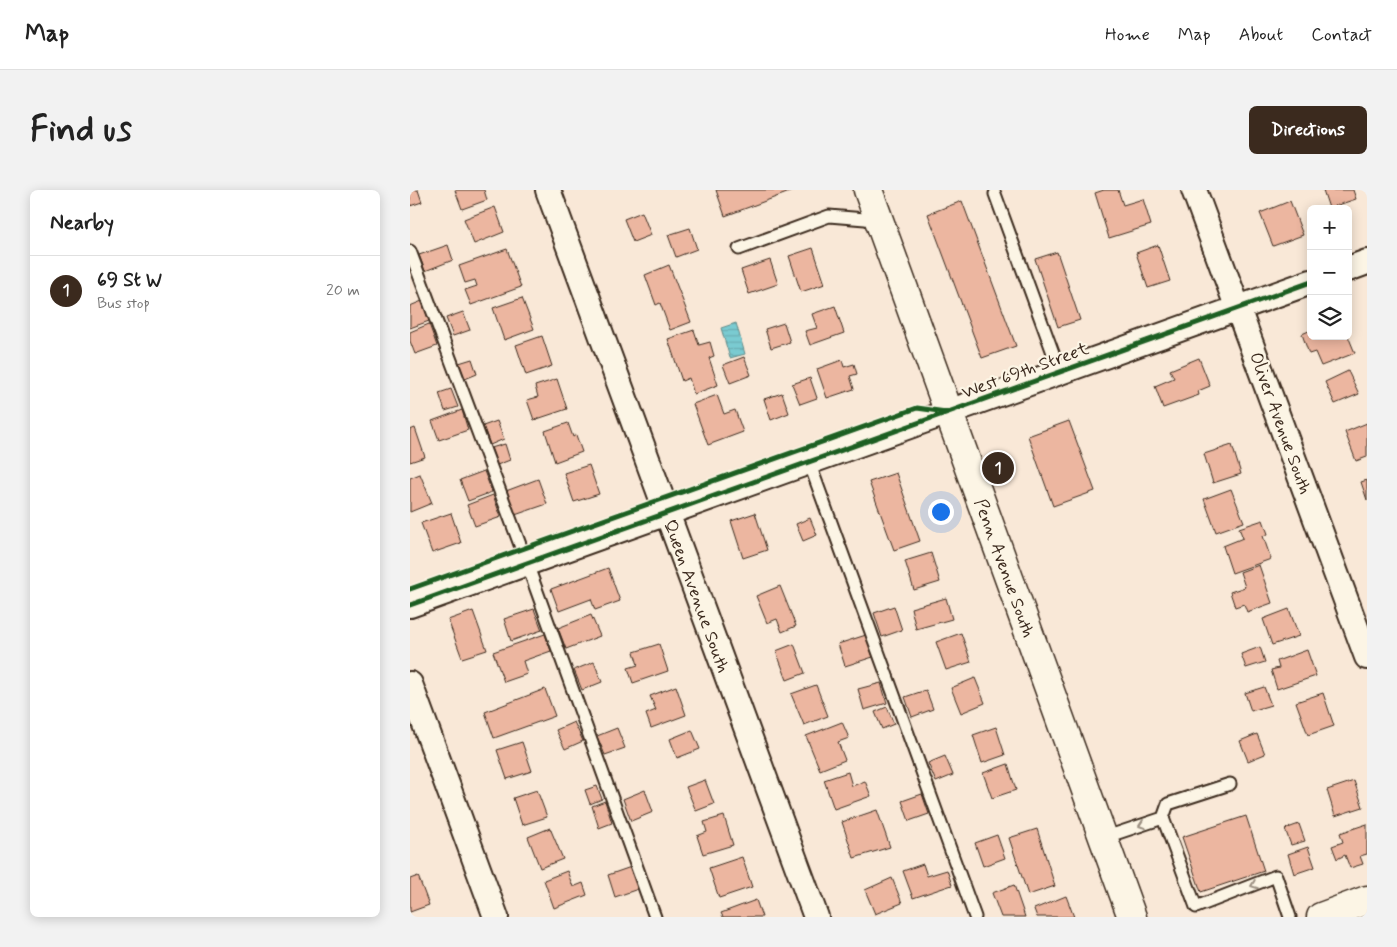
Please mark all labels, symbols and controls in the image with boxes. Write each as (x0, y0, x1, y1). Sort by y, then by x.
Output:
text: Map (25, 19, 69, 50)
text: Home (1105, 23, 1150, 47)
text: Map (1178, 23, 1211, 47)
text: About (1239, 23, 1283, 47)
text: Contact (1311, 23, 1372, 47)
button: Directions (1249, 106, 1367, 154)
text: Find us (30, 107, 132, 153)
map controls (1307, 205, 1352, 340)
button: + (1307, 205, 1352, 250)
text: Nearby (50, 209, 114, 237)
button: − (1307, 250, 1352, 295)
text: 69 St W (97, 268, 162, 293)
text: 1 (62, 280, 70, 301)
text: 20 m (326, 280, 360, 301)
text: Bus stop (97, 293, 150, 314)
button: layers (1307, 295, 1352, 340)
street label: West 69th Street (959, 337, 1092, 405)
street label: Oliver Avenue South (1243, 349, 1317, 498)
pin: 1 (982, 449, 1014, 487)
street label: Penn Avenue South (968, 496, 1040, 641)
your location (928, 499, 954, 525)
street label: Queen Avenue South (657, 517, 735, 676)
one-way arrow (1138, 819, 1147, 829)
one-way arrow (1251, 879, 1259, 889)

